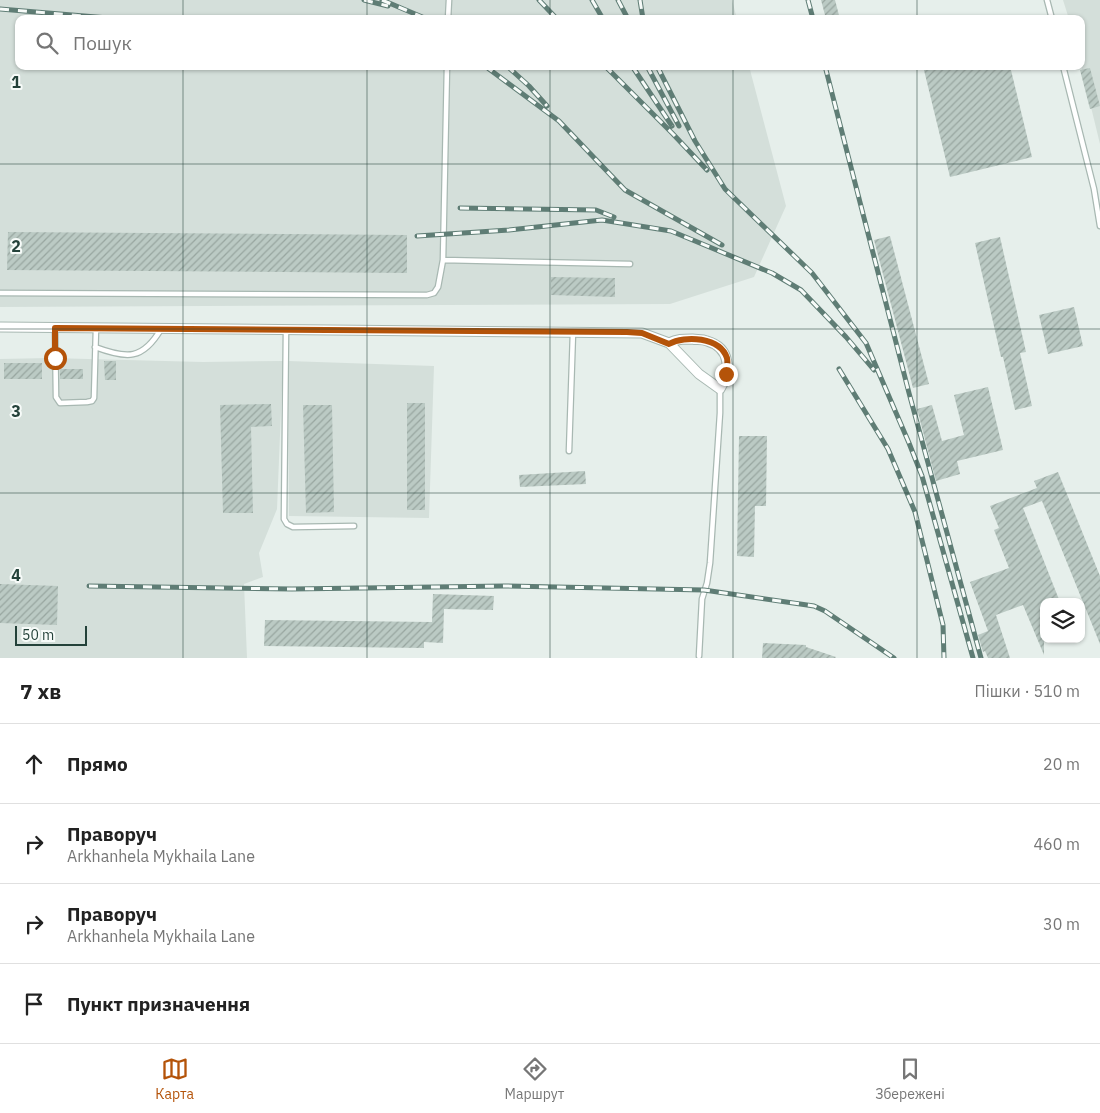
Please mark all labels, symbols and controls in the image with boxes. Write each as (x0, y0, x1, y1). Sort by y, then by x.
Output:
search box (15, 15, 1085, 70)
icon: search (33, 29, 61, 57)
text: Пошук (73, 31, 132, 55)
text: 1 (11, 72, 21, 92)
text: 2 (11, 236, 21, 256)
route start (44, 347, 67, 370)
route end (715, 363, 738, 386)
text: 3 (11, 401, 21, 421)
text: 4 (11, 565, 21, 585)
map controls (1040, 598, 1085, 643)
button: layers (1040, 598, 1085, 643)
scale bar (15, 623, 88, 646)
text: 50 m (22, 626, 54, 644)
text: 7 хв (20, 677, 61, 705)
text: Пішки · 510 m (975, 681, 1080, 701)
icon: ahead (20, 750, 48, 778)
text: Прямо (67, 752, 128, 776)
text: 20 m (1043, 754, 1080, 774)
text: Праворуч (67, 822, 157, 846)
icon: right (20, 830, 48, 858)
text: 460 m (1033, 834, 1080, 854)
text: Arkhanhela Mykhaila Lane (67, 846, 255, 866)
text: Праворуч (67, 902, 157, 926)
icon: right (20, 910, 48, 938)
text: 30 m (1043, 914, 1080, 934)
text: Arkhanhela Mykhaila Lane (67, 926, 255, 946)
icon: arrive (20, 990, 48, 1018)
text: Пункт призначення (67, 992, 250, 1016)
tab: Карта (155, 1055, 194, 1103)
tab: Маршрут (505, 1055, 564, 1103)
tab: Збережені (875, 1055, 945, 1103)

